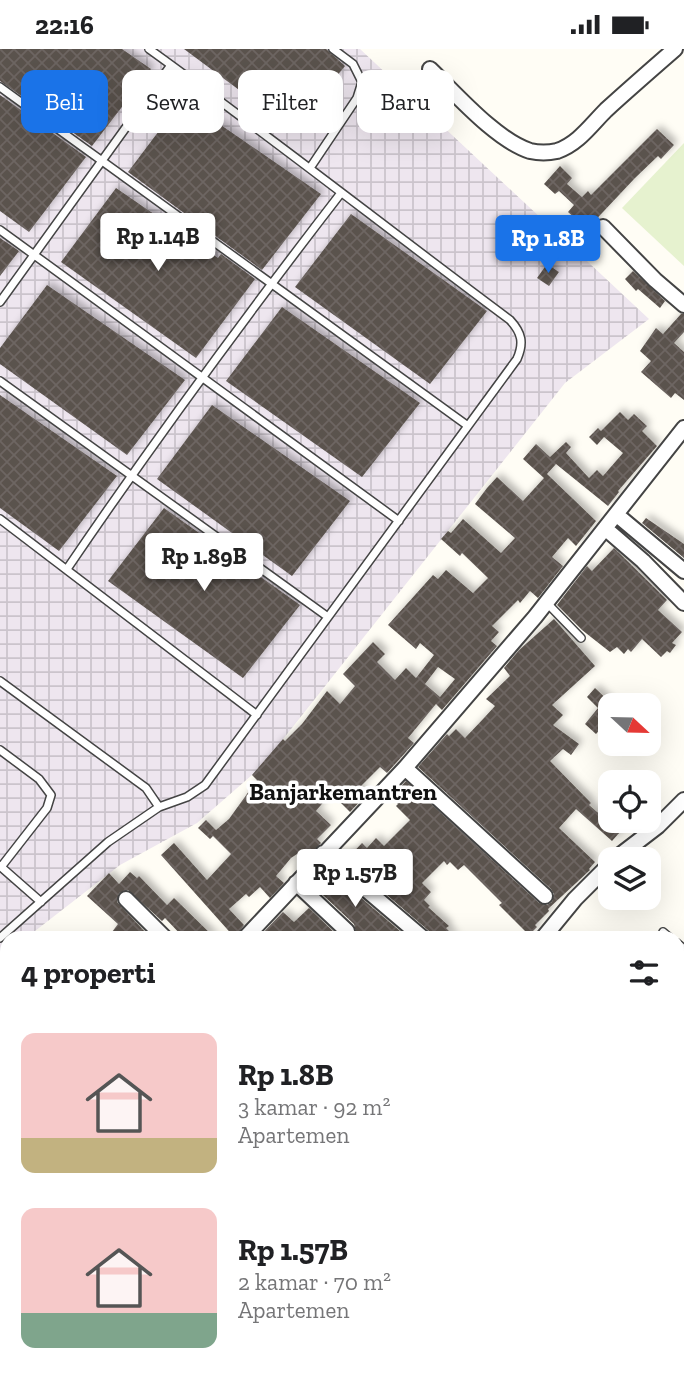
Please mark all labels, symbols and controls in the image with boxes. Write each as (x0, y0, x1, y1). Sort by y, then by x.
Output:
text: 22:16 (35, 9, 94, 41)
chip: Beli (21, 70, 108, 133)
chip: Sewa (122, 70, 224, 133)
chip: Filter (238, 70, 343, 133)
chip: Baru (357, 70, 454, 133)
pin: Rp 1.14B (86, 213, 230, 273)
pin: Rp 1.8B (483, 215, 613, 275)
text: Rp 1.14B (116, 222, 200, 250)
text: Rp 1.8B (511, 224, 585, 252)
pin: Rp 1.89B (132, 533, 276, 593)
text: Rp 1.89B (161, 542, 247, 570)
north arrow (598, 693, 662, 756)
map controls (598, 693, 661, 910)
button: locate (598, 770, 661, 833)
district label: Banjarkemantren (249, 777, 437, 806)
button: layers (598, 847, 661, 910)
pin: Rp 1.57B (283, 849, 427, 909)
text: Rp 1.57B (313, 858, 397, 886)
icon: filters (625, 954, 663, 992)
text: 4 properti (21, 955, 156, 991)
text: Rp 1.8B (238, 1057, 334, 1093)
icon: home (77, 1061, 161, 1145)
text: 3 kamar · 92 m² (238, 1093, 390, 1121)
text: Apartemen (238, 1121, 349, 1149)
text: Rp 1.57B (238, 1232, 348, 1268)
icon: home (77, 1236, 161, 1320)
text: 2 kamar · 70 m² (238, 1268, 391, 1296)
text: Apartemen (238, 1296, 349, 1324)

